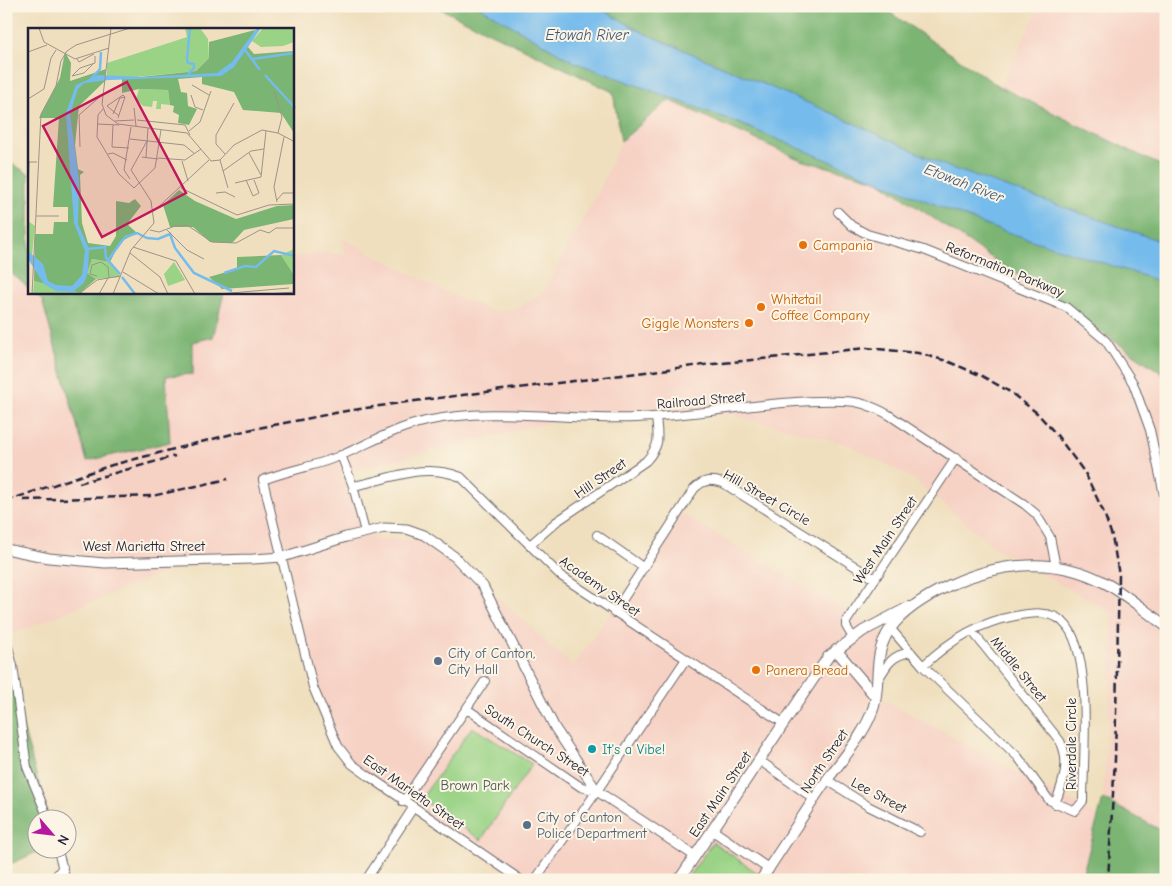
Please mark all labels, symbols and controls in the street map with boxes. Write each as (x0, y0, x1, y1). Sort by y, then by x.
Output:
water label: Etowah River (545, 26, 630, 44)
inset map (28, 28, 294, 294)
water label: Etowah River (922, 160, 1007, 207)
place label: Campania (813, 237, 873, 254)
street label: Reformation Parkway (943, 238, 1067, 301)
marker: Campania (797, 239, 809, 251)
place label: Whitetail Coffee Company (771, 291, 870, 324)
marker: Whitetail Coffee Company (755, 301, 767, 313)
place label: Giggle Monsters (642, 315, 739, 332)
marker: Giggle Monsters (743, 317, 755, 329)
street label: Railroad Street (656, 388, 747, 413)
street label: Hill Street (571, 454, 630, 502)
street label: Hill Street Circle (720, 466, 813, 529)
street label: West Main Street (850, 492, 922, 587)
street label: West Marietta Street (83, 538, 206, 555)
street label: Academy Street (556, 552, 644, 621)
street label: Middle Street (987, 633, 1051, 706)
place label: City of Canton, City Hall (448, 645, 535, 678)
marker: City of Canton, City Hall (432, 655, 444, 667)
place label: Panera Bread (766, 662, 848, 679)
marker: Panera Bread (750, 664, 762, 676)
street label: Riverdale Circle (1063, 698, 1080, 790)
street label: South Church Street (481, 700, 593, 781)
street label: North Street (797, 725, 853, 796)
place label: It's a Vibe! (602, 741, 665, 758)
marker: It's a Vibe! (586, 743, 598, 755)
street label: East Main Street (685, 747, 756, 840)
street label: East Marietta Street (360, 751, 468, 834)
street label: Lee Street (848, 774, 910, 818)
park label: Brown Park (441, 777, 510, 794)
north arrow (28, 808, 78, 858)
place label: City of Canton Police Department (537, 809, 648, 842)
marker: City of Canton Police Department (521, 819, 533, 831)
text: N (53, 832, 73, 848)

